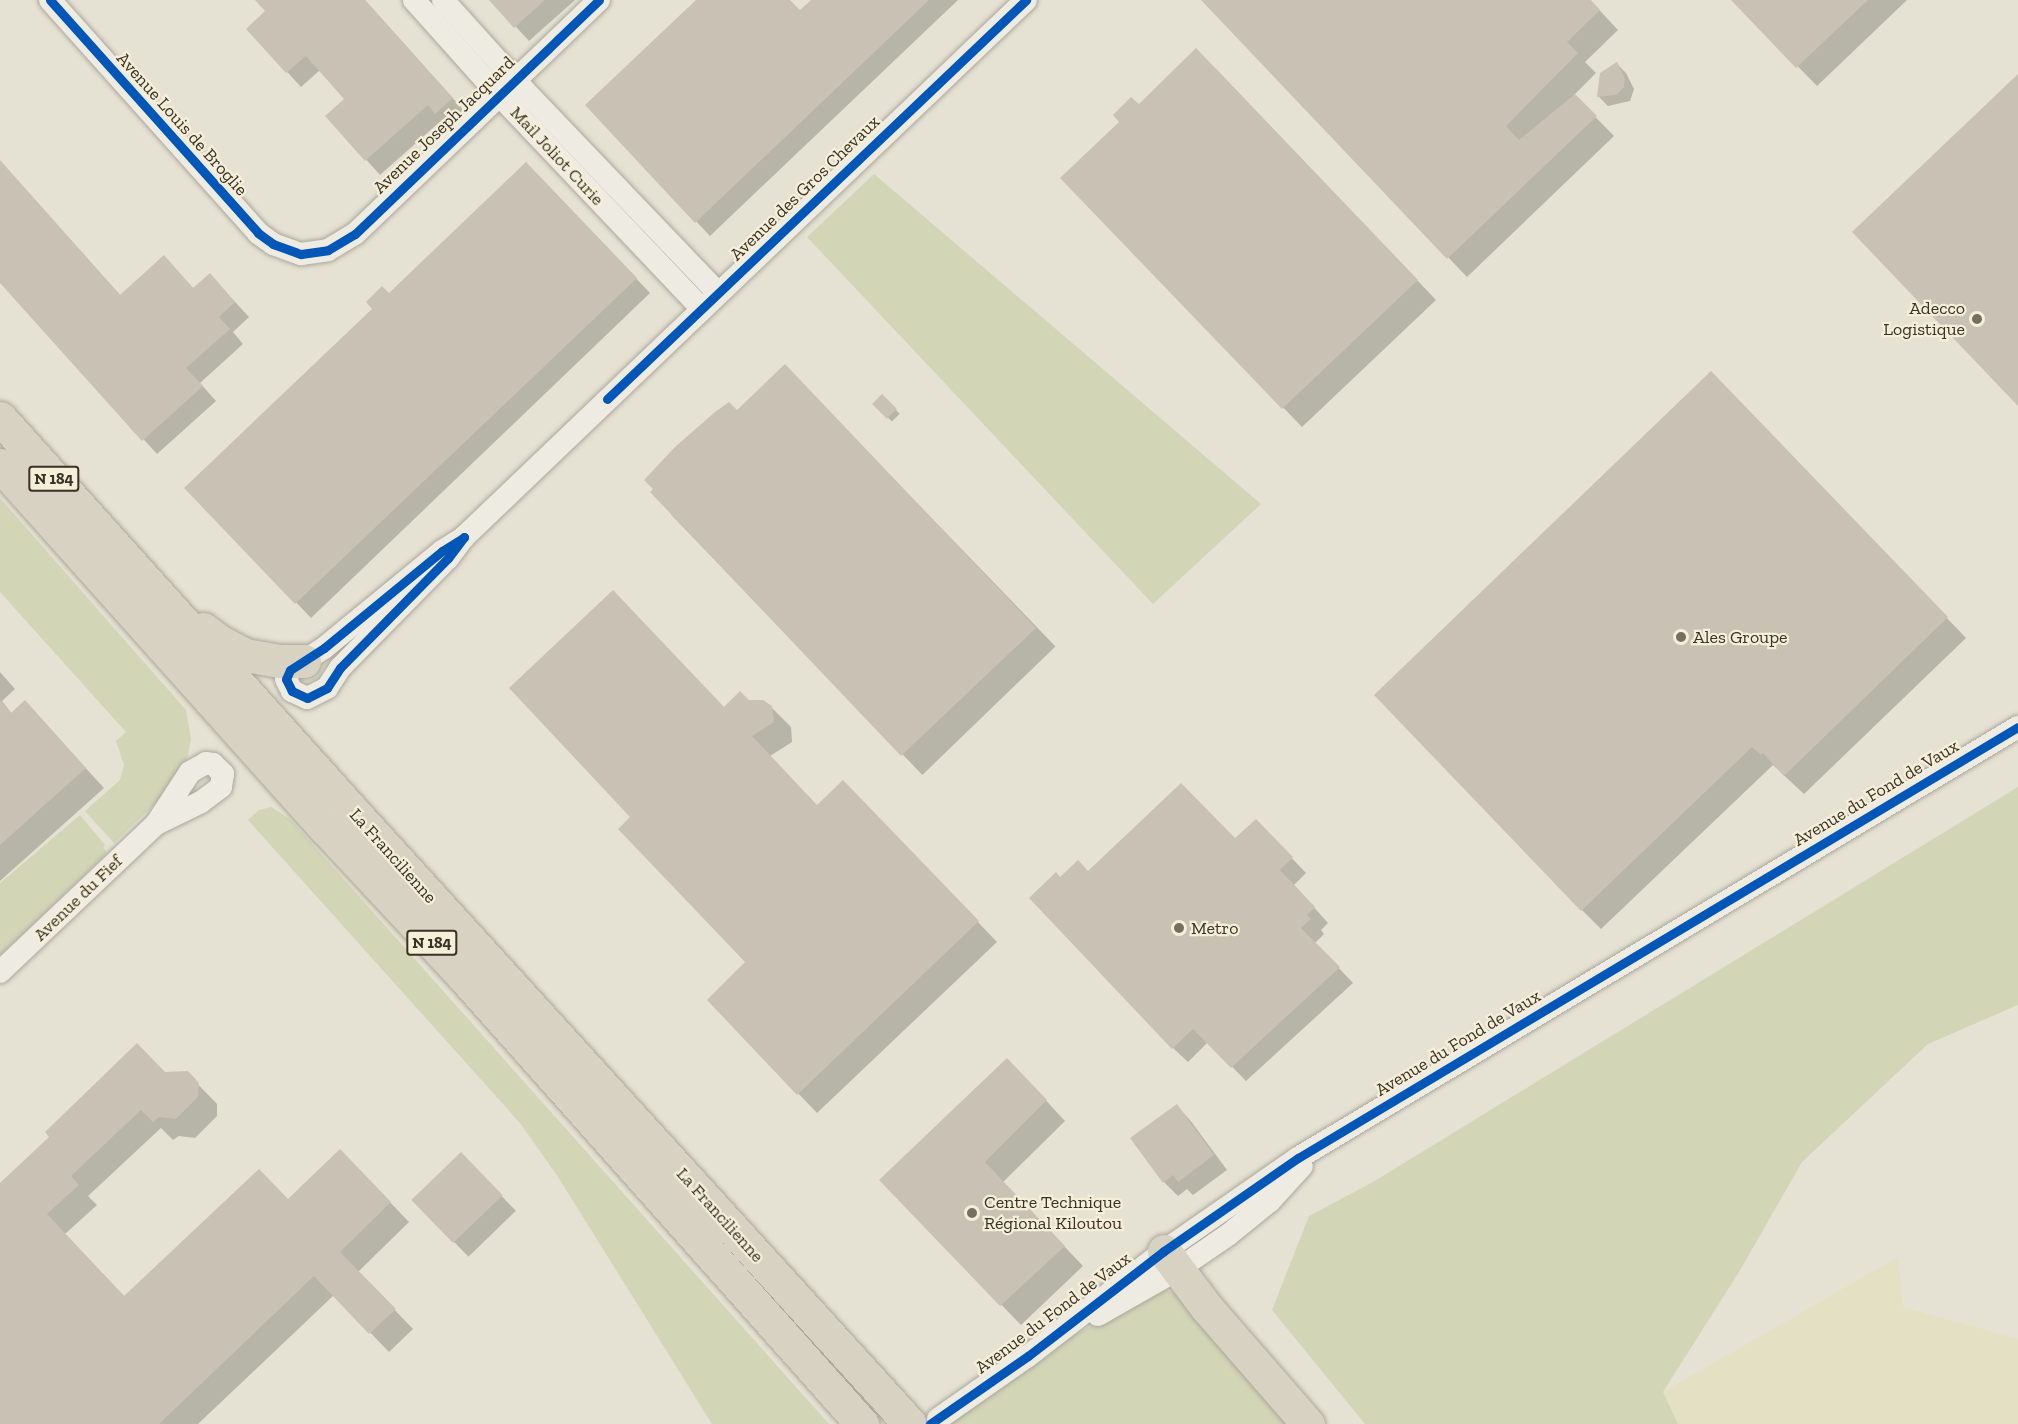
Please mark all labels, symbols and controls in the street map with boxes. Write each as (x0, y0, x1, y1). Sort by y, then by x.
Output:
street label: Avenue Louis de Broglie (112, 48, 252, 200)
street label: Avenue Joseph Jacquard (368, 52, 520, 198)
street label: Mail Joliot Curie (505, 102, 609, 210)
street label: Avenue des Gros Chevaux (726, 111, 884, 265)
place label: Adecco Logistique (1883, 298, 1965, 340)
marker: Adecco Logistique (1970, 312, 1984, 326)
road number: N 184 (27, 466, 81, 492)
place label: Ales Groupe (1693, 626, 1788, 648)
marker: Ales Groupe (1674, 630, 1688, 644)
street label: Avenue du Fond de Vaux (1789, 735, 1963, 851)
street label: La Francilienne (345, 804, 441, 908)
street label: Avenue du Fief (29, 850, 127, 946)
place label: Metro (1191, 917, 1238, 939)
marker: Metro (1172, 921, 1186, 935)
road number: N 184 (405, 930, 459, 956)
street label: Avenue du Fond de Vaux (1371, 985, 1545, 1101)
street label: La Francilienne (672, 1163, 768, 1267)
place label: Centre Technique Régional Kiloutou (984, 1192, 1122, 1234)
marker: Centre Technique Régional Kiloutou (965, 1206, 979, 1220)
street label: Avenue du Fond de Vaux (971, 1247, 1135, 1379)

